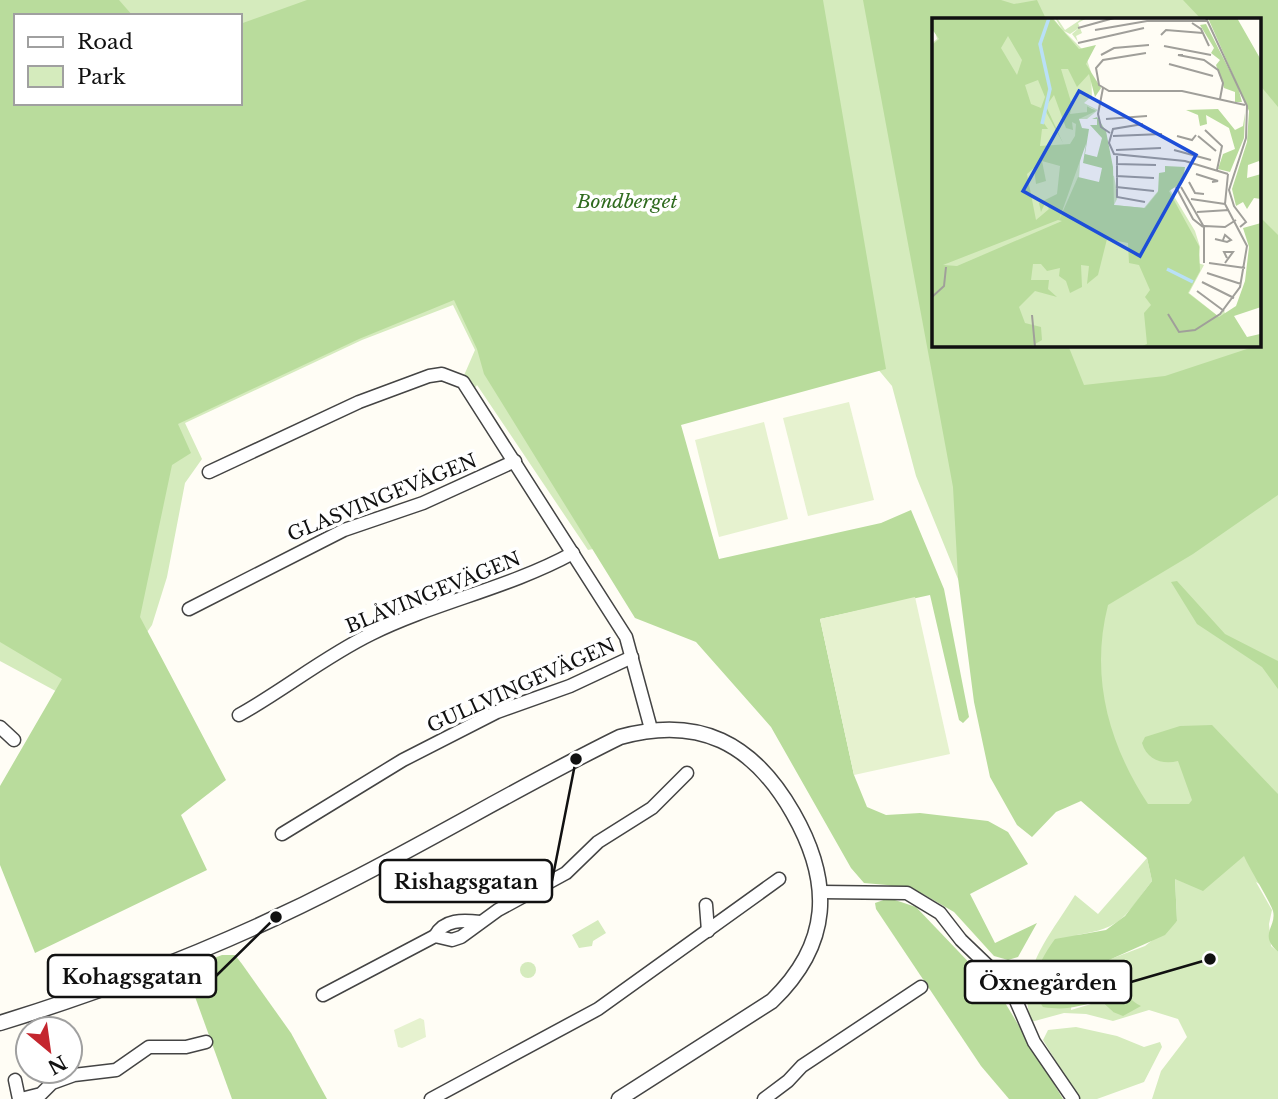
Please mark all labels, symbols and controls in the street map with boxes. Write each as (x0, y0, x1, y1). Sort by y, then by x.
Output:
legend (14, 14, 242, 105)
inset map (932, 18, 1260, 346)
text: Road (77, 29, 133, 55)
text: Park (77, 64, 126, 90)
park label: Bondberget (576, 190, 677, 213)
street label: GLASVINGEVÄGEN (284, 449, 480, 546)
street label: BLÅVINGEVÄGEN (342, 547, 524, 638)
street label: GULLVINGEVÄGEN (423, 633, 619, 737)
callout: Rishagsgatan (380, 860, 552, 902)
text: Rishagsgatan (394, 869, 538, 895)
callout: Kohagsgatan (48, 955, 216, 997)
callout: Öxnegården (965, 961, 1131, 1003)
text: Kohagsgatan (62, 964, 202, 990)
text: Öxnegården (979, 970, 1117, 996)
north arrow (14, 1015, 84, 1085)
text: N (43, 1050, 70, 1079)

